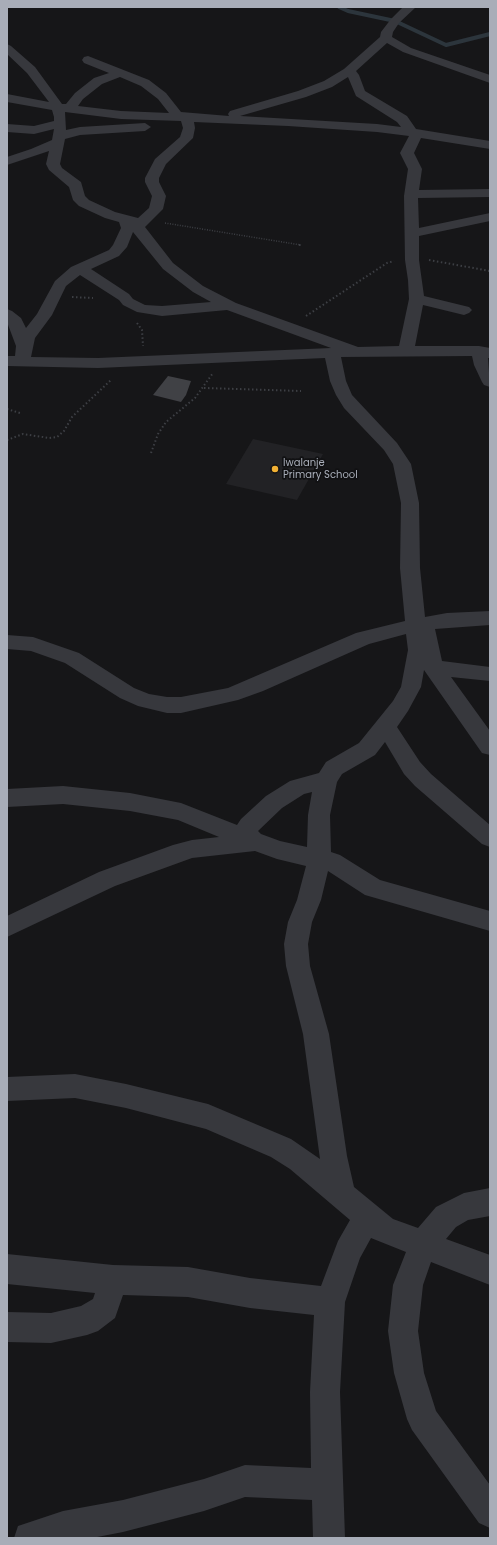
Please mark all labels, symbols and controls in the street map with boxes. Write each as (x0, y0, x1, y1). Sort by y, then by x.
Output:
place label: Iwalanje Primary School (283, 457, 358, 480)
marker: Iwalanje Primary School (270, 464, 280, 474)

